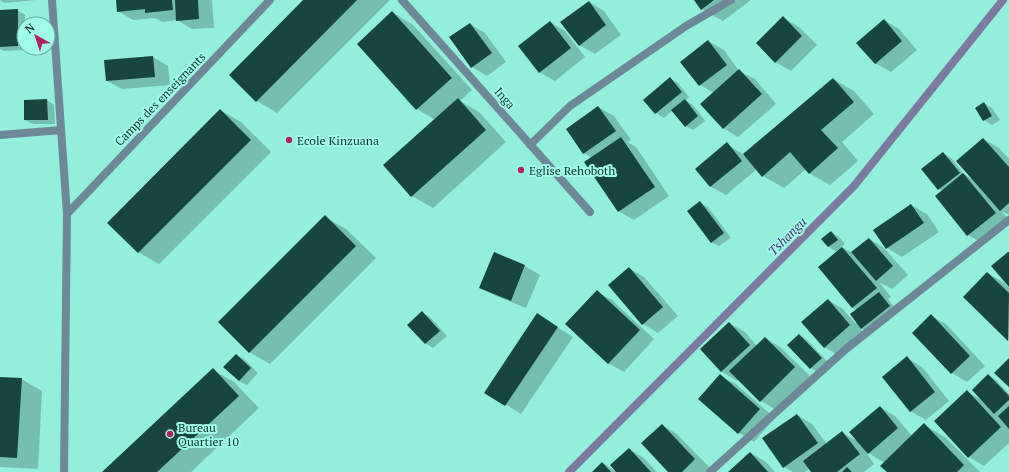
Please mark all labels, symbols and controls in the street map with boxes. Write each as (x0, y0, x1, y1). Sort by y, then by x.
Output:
north arrow (16, 16, 56, 56)
text: N (22, 20, 38, 36)
street label: Camps des enseignants (111, 49, 209, 149)
street label: Inga (492, 84, 518, 112)
place label: Ecole Kinzuana (297, 133, 379, 148)
marker: Ecole Kinzuana (284, 135, 294, 145)
place label: Eglise Rehoboth (529, 163, 615, 178)
marker: Eglise Rehoboth (516, 165, 526, 175)
water label: Tshangu (764, 213, 810, 259)
place label: Bureau Quartier 10 (178, 420, 239, 449)
marker: Bureau Quartier 10 (165, 429, 175, 439)

